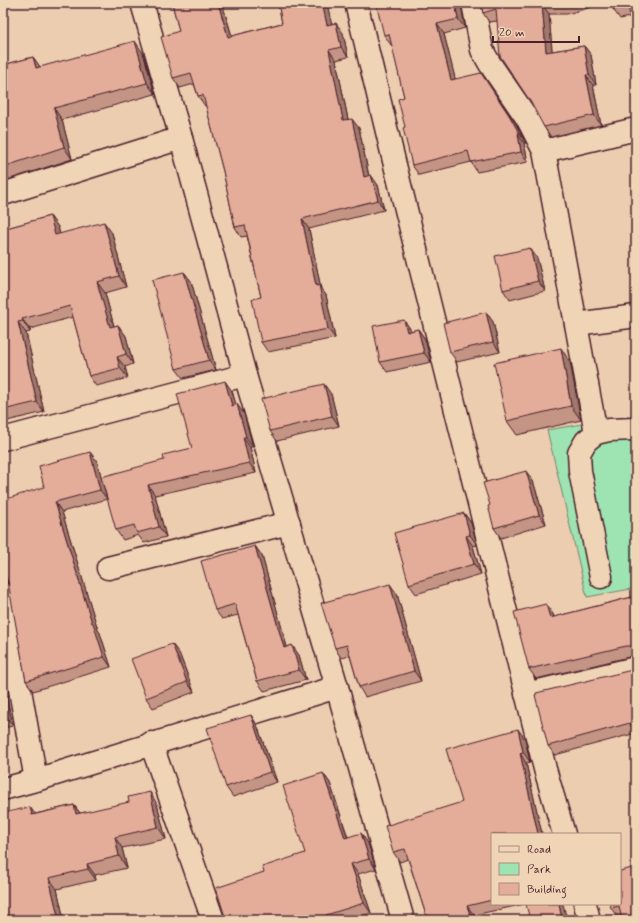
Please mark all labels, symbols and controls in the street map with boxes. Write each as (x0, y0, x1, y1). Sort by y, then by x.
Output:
scale bar (493, 18, 579, 44)
text: 20 m (499, 25, 525, 41)
legend (491, 833, 621, 905)
text: Road (527, 842, 551, 858)
text: Park (527, 862, 551, 878)
text: Building (527, 882, 567, 899)

